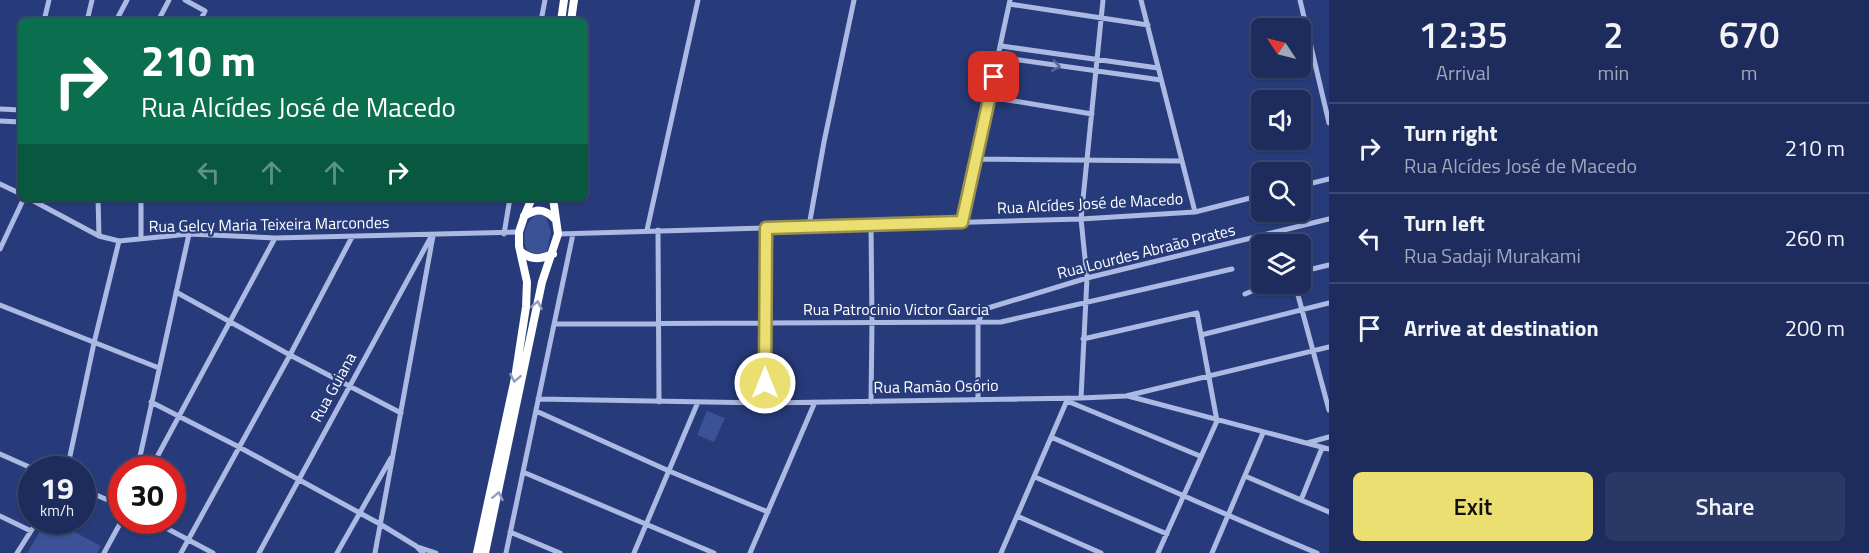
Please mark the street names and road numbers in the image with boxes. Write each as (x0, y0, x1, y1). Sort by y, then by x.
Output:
street label: Rua Alcídes José de Macedo (996, 186, 1184, 220)
street label: Rua Gelcy Maria Teixeira Marcondes (148, 210, 390, 238)
street label: Rua Lourdes Abraão Prates (1054, 217, 1238, 285)
street label: Rua Patrocinio Victor Garcia (803, 297, 989, 321)
street label: Rua Guiana (304, 348, 362, 426)
street label: Rua Ramão Osório (873, 373, 999, 399)

